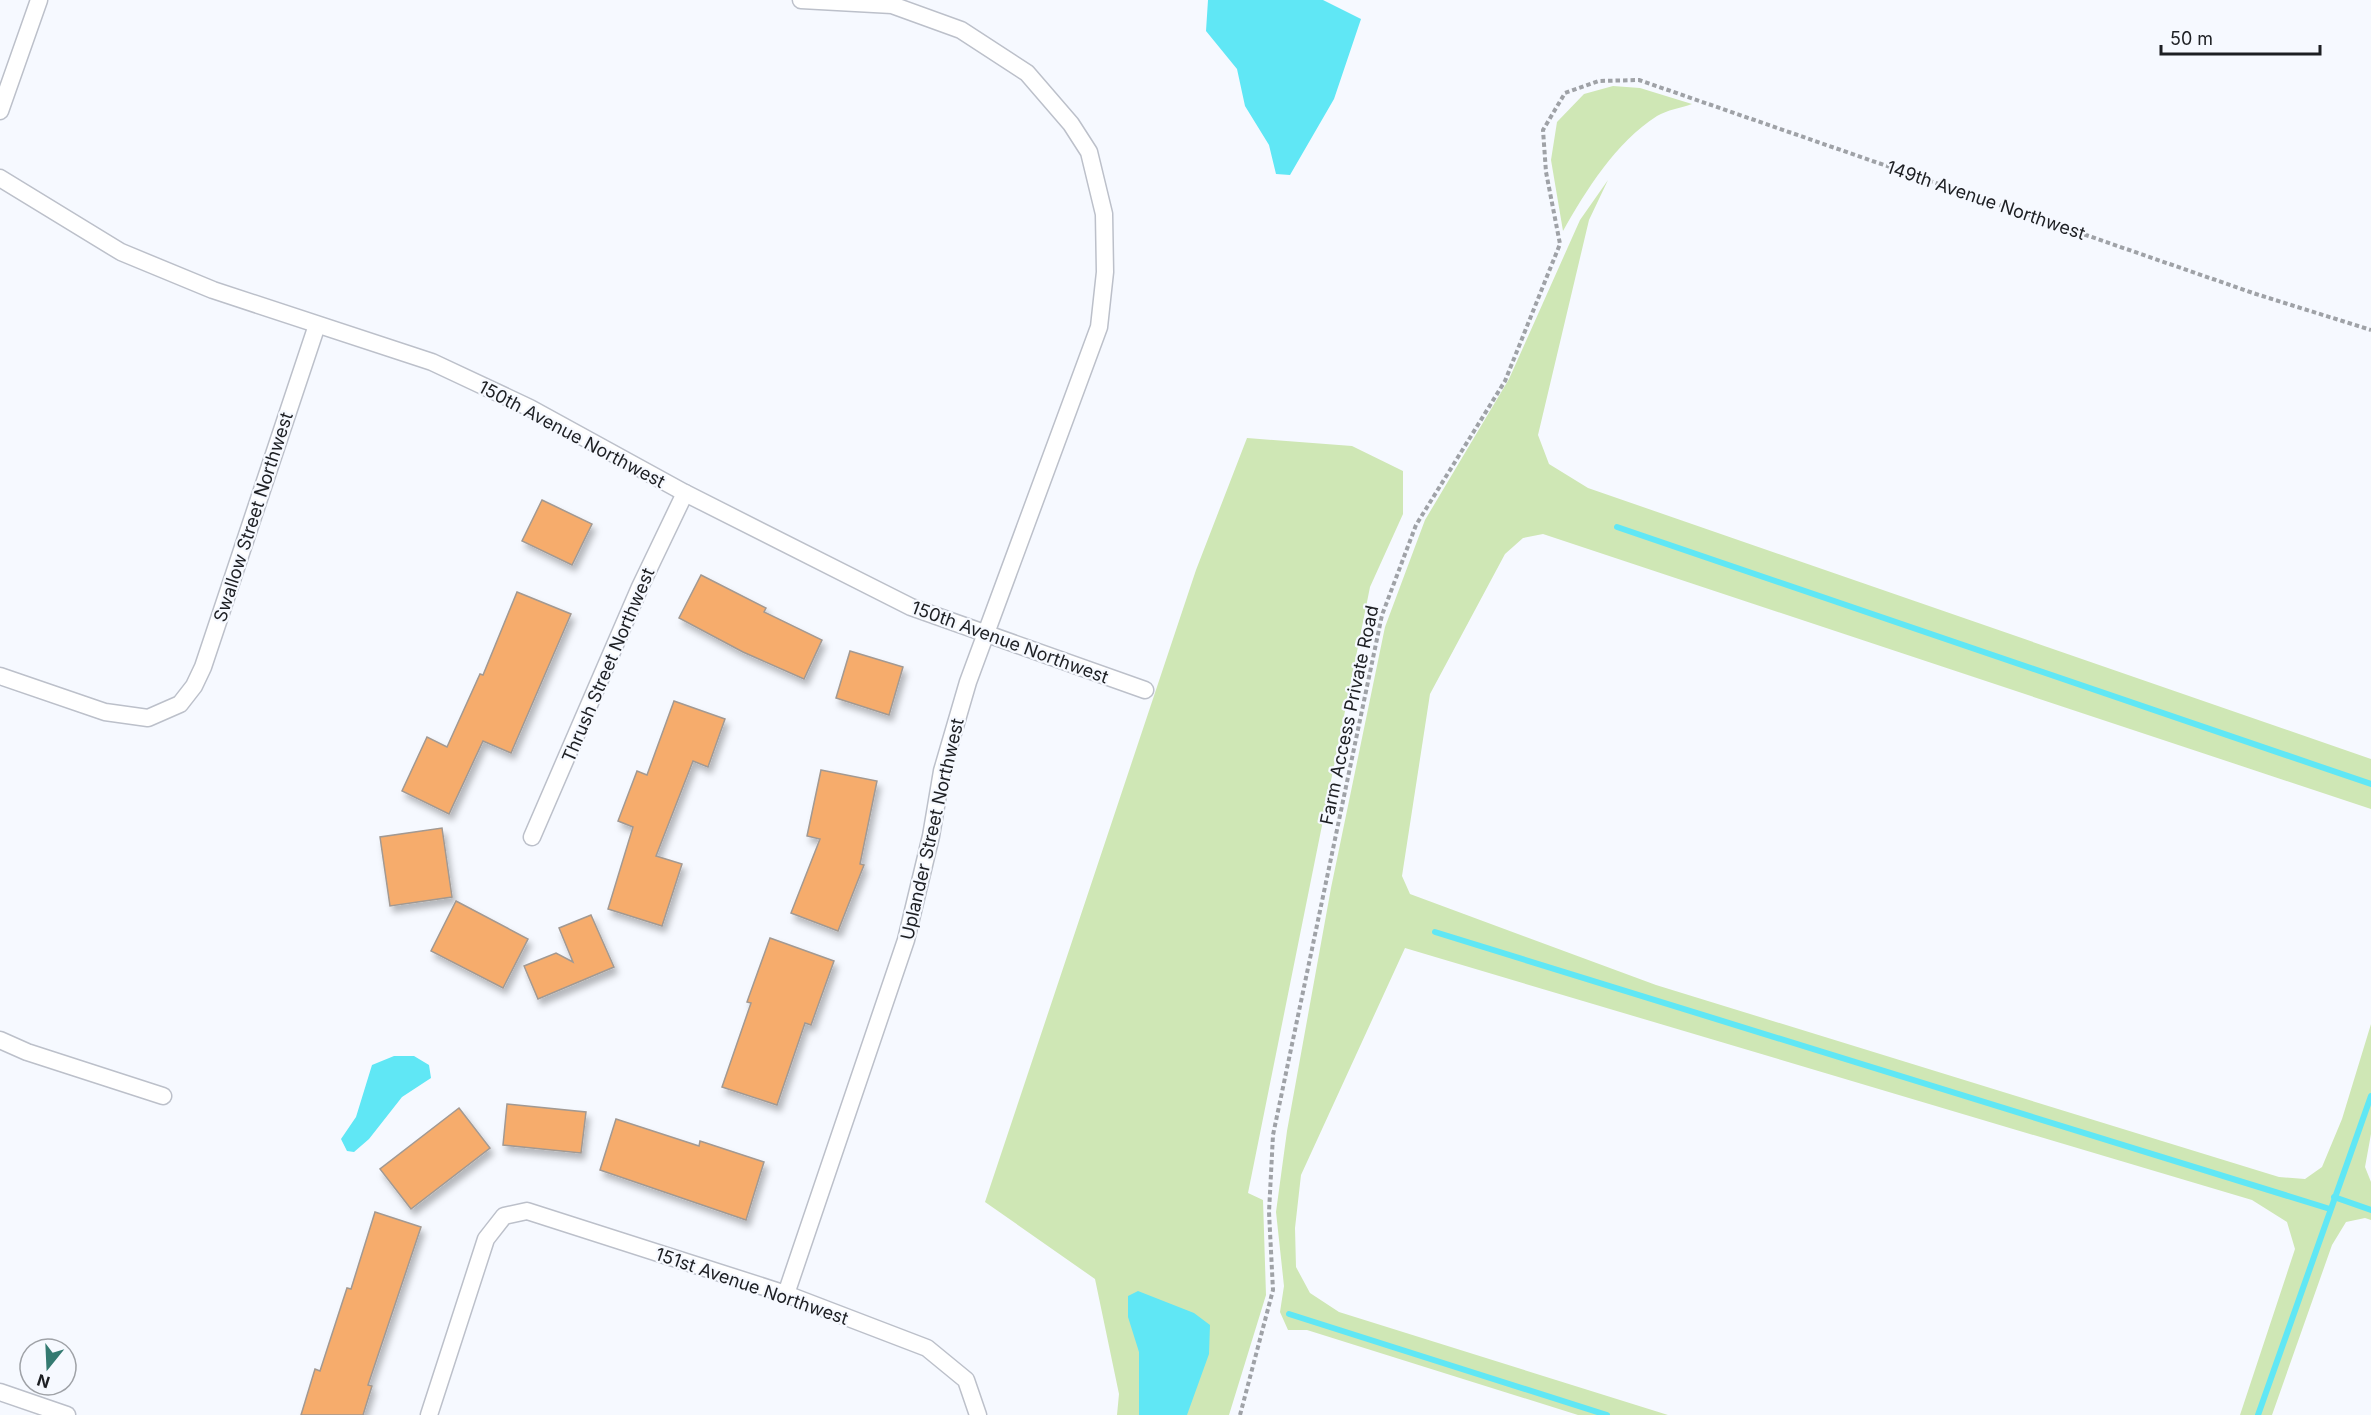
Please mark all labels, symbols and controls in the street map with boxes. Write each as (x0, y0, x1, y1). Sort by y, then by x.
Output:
scale bar (2161, 18, 2320, 56)
text: 50 m (2170, 28, 2213, 49)
street label: 149th Avenue Northwest (1884, 156, 2088, 244)
street label: 150th Avenue Northwest (475, 376, 669, 492)
street label: Swallow Street Northwest (209, 409, 297, 625)
street label: Thrush Street Northwest (558, 565, 659, 765)
street label: 150th Avenue Northwest (909, 597, 1111, 687)
street label: Farm Access Private Road (1315, 604, 1383, 826)
street label: Uplander Street Northwest (896, 716, 968, 942)
street label: 151st Avenue Northwest (653, 1243, 851, 1329)
north arrow (18, 1337, 78, 1397)
text: N (34, 1370, 52, 1393)

